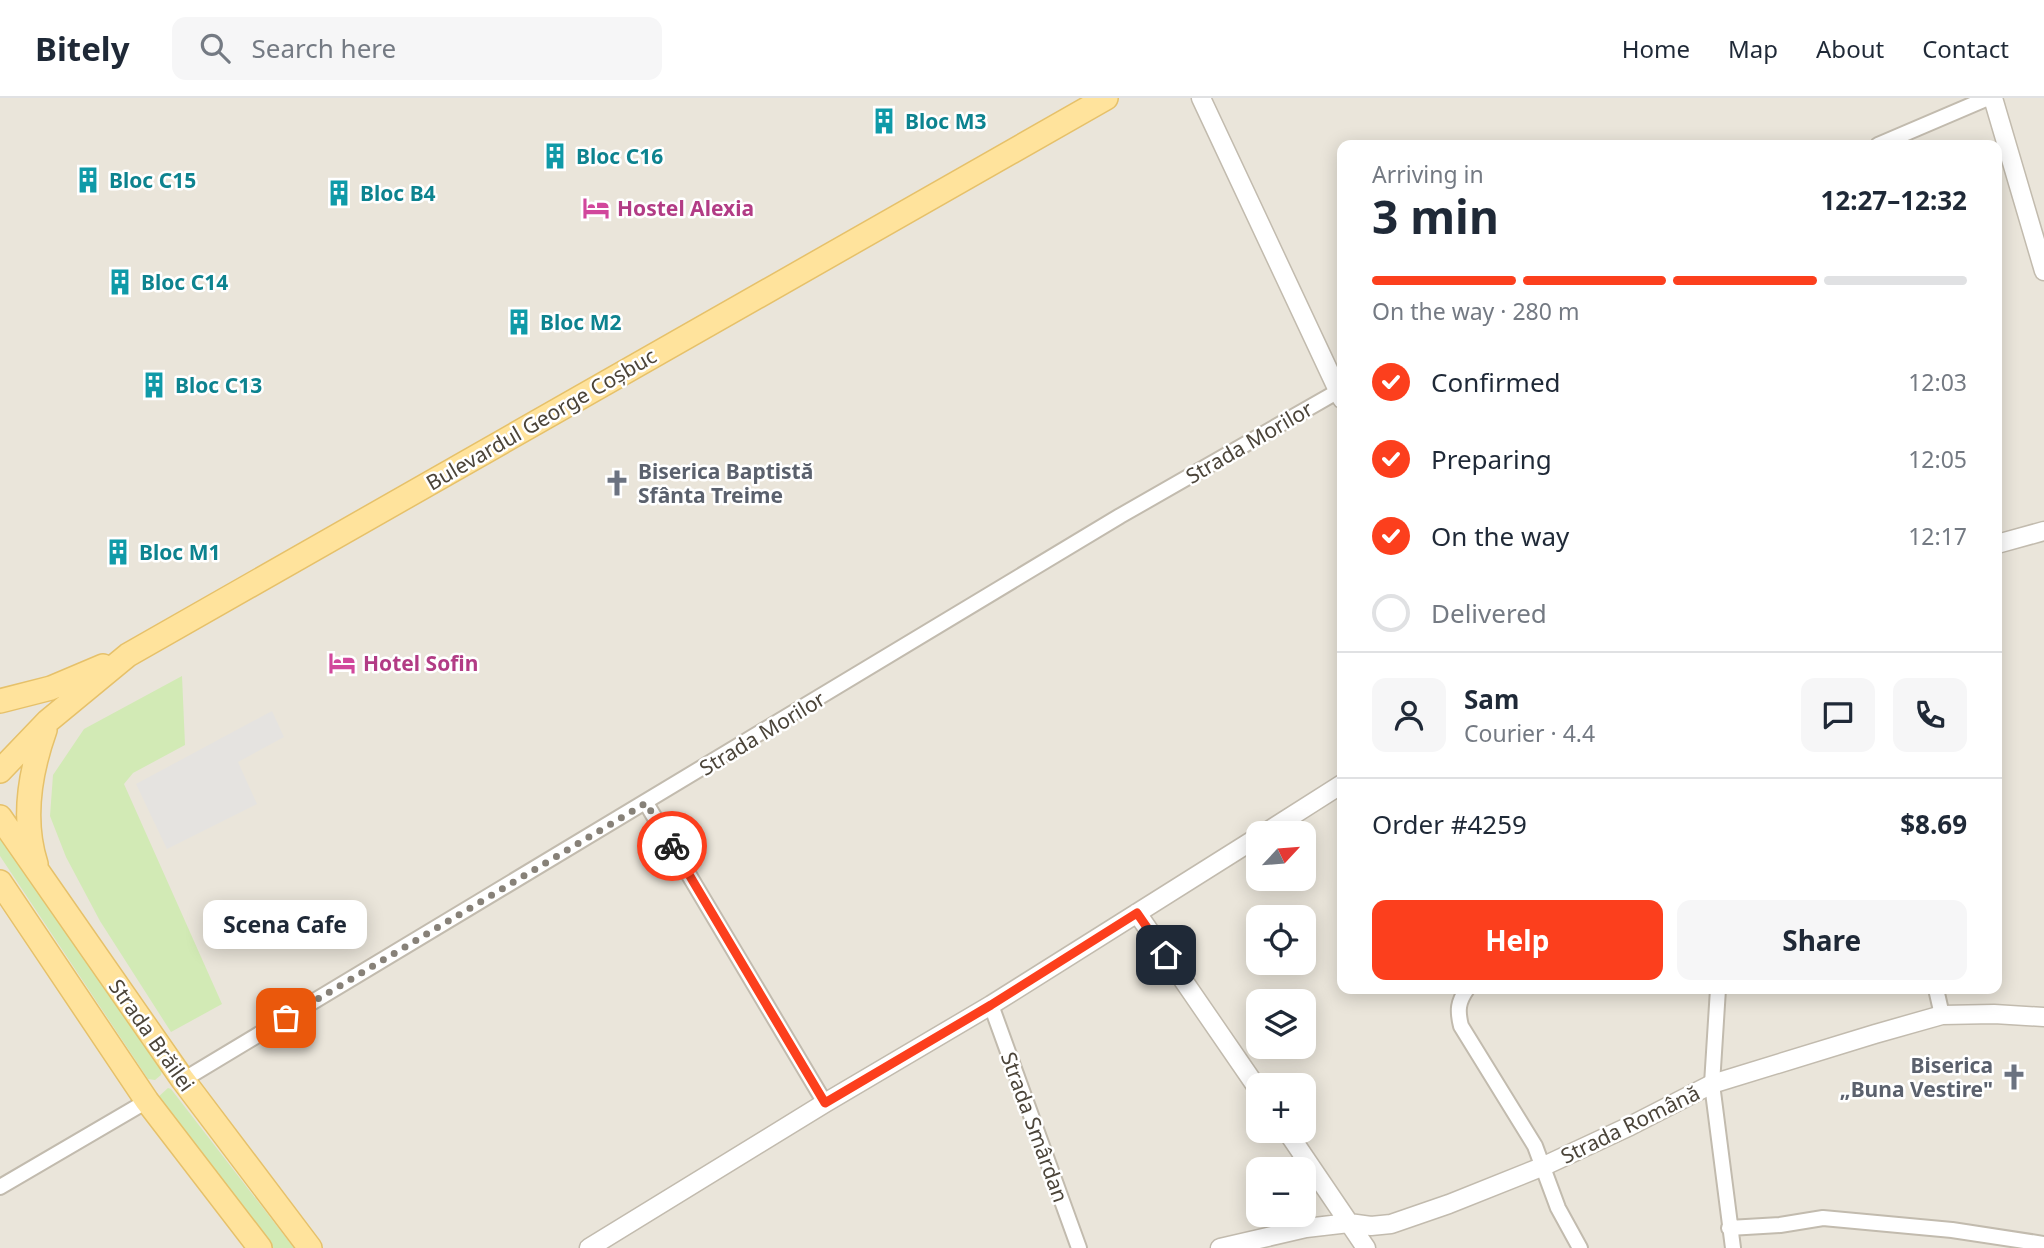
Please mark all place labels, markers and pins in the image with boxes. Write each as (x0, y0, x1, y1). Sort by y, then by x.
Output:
building icon: Bloc M3 (869, 106, 899, 136)
place label: Bloc M3 (905, 107, 986, 135)
building icon: Bloc C16 (540, 141, 570, 171)
place label: Bloc C16 (576, 142, 663, 170)
building icon: Bloc C15 (73, 165, 103, 195)
place label: Bloc C15 (109, 166, 196, 194)
building icon: Bloc B4 (324, 178, 354, 208)
place label: Bloc B4 (360, 179, 436, 207)
hotel icon: Hostel Alexia (581, 193, 611, 223)
place label: Hostel Alexia (617, 194, 754, 222)
building icon: Bloc C14 (105, 267, 135, 297)
place label: Bloc C14 (141, 268, 228, 296)
building icon: Bloc M2 (504, 307, 534, 337)
place label: Bloc M2 (540, 308, 621, 336)
building icon: Bloc C13 (139, 370, 169, 400)
place label: Bloc C13 (175, 371, 262, 399)
place label: Biserica Baptistă Sfânta Treime (638, 457, 813, 509)
church icon: Biserica Baptistă Sfânta Treime (602, 468, 632, 498)
building icon: Bloc M1 (103, 537, 133, 567)
place label: Bloc M1 (139, 538, 220, 566)
hotel icon: Hotel Sofin (327, 648, 357, 678)
place label: Hotel Sofin (363, 649, 478, 677)
callout: Scena Cafe (204, 899, 368, 948)
pin (1136, 925, 1196, 985)
pin (256, 988, 316, 1048)
place label: Biserica „Buna Vestire" (1840, 1051, 1993, 1103)
church icon: Biserica „Buna Vestire" (1999, 1062, 2029, 1092)

